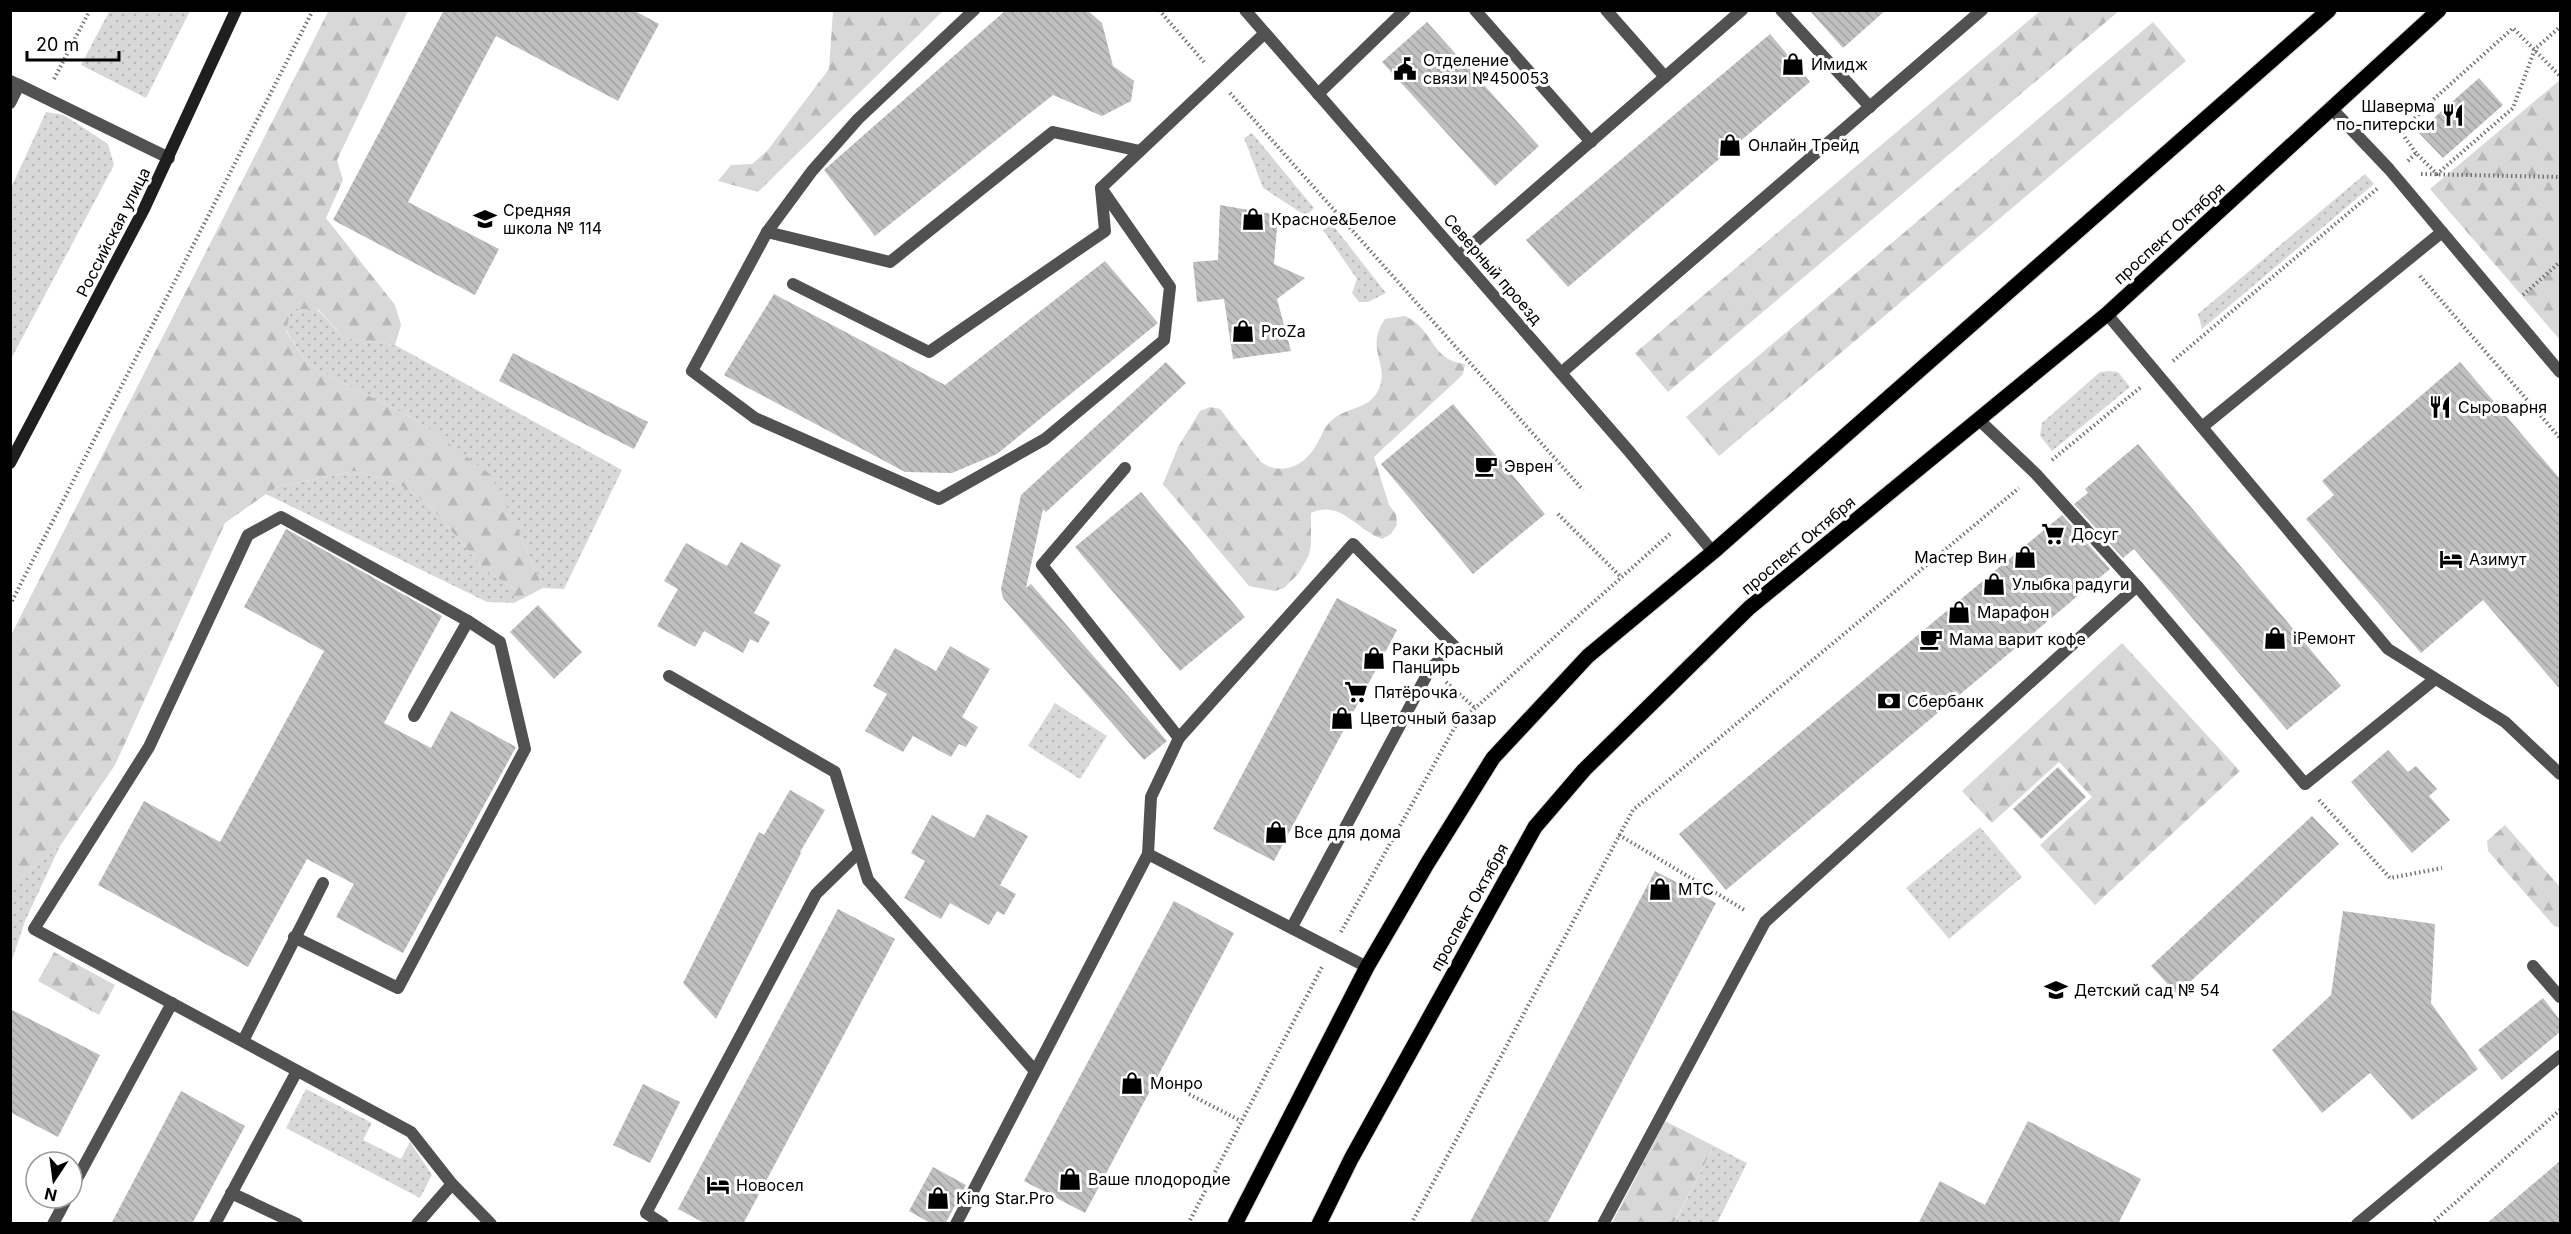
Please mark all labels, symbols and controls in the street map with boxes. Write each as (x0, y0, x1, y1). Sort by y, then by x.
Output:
scale bar (27, 24, 118, 62)
text: 20 m (36, 34, 79, 55)
place label: Отделение связи №450053 (1423, 50, 1549, 88)
shop icon: Имидж (1780, 51, 1806, 77)
place label: Имидж (1811, 54, 1868, 74)
public building icon: Отделение связи №450053 (1392, 56, 1418, 82)
place label: Шаверма по-питерски (2336, 96, 2435, 134)
restaurant icon: Шаверма по-питерски (2440, 102, 2466, 128)
shop icon: Онлайн Трейд (1717, 132, 1743, 158)
place label: Онлайн Трейд (1748, 135, 1859, 155)
street label: Российская улица (72, 164, 154, 300)
street label: проспект Октября (2109, 178, 2229, 288)
place label: Средняя школа № 114 (503, 200, 602, 238)
school or university icon: Средняя школа № 114 (472, 206, 498, 232)
shop icon: Красное&Белое (1240, 206, 1266, 232)
place label: Красное&Белое (1271, 209, 1396, 229)
street label: Северный проезд (1439, 209, 1547, 329)
shop icon: ProZa (1230, 318, 1256, 344)
place label: ProZa (1261, 321, 1306, 341)
restaurant icon: Сыроварня (2427, 394, 2453, 420)
place label: Сыроварня (2458, 397, 2547, 417)
cafe icon: Эврен (1473, 453, 1499, 479)
place label: Эврен (1504, 456, 1553, 476)
street label: проспект Октября (1737, 491, 1859, 599)
supermarket icon: Досуг (2040, 521, 2066, 547)
place label: Досуг (2071, 524, 2119, 544)
shop icon: Мастер Вин (2012, 544, 2038, 570)
hotel icon: Азимут (2438, 546, 2464, 572)
place label: Мастер Вин (1914, 547, 2007, 567)
place label: Азимут (2469, 549, 2527, 569)
shop icon: Улыбка радуги (1981, 571, 2007, 597)
place label: Улыбка радуги (2012, 574, 2129, 594)
shop icon: Марафон (1946, 599, 1972, 625)
place label: Марафон (1977, 602, 2049, 622)
shop icon: iРемонт (2262, 625, 2288, 651)
cafe icon: Мама варит кофе (1918, 626, 1944, 652)
place label: iРемонт (2293, 628, 2356, 648)
place label: Мама варит кофе (1949, 629, 2086, 649)
place label: Раки Красный Панцирь (1392, 639, 1503, 677)
shop icon: Раки Красный Панцирь (1361, 645, 1387, 671)
supermarket icon: Пятёрочка (1343, 679, 1369, 705)
place label: Пятёрочка (1374, 682, 1458, 702)
bank icon: Сбербанк (1876, 688, 1902, 714)
place label: Сбербанк (1907, 691, 1984, 711)
shop icon: Цветочный базар (1329, 705, 1355, 731)
place label: Цветочный базар (1360, 708, 1496, 728)
shop icon: Все для дома (1263, 819, 1289, 845)
place label: Все для дома (1294, 822, 1401, 842)
street label: проспект Октября (1426, 840, 1512, 974)
shop icon: МТС (1647, 876, 1673, 902)
place label: МТС (1678, 879, 1714, 899)
school or university icon: Детский сад № 54 (2043, 977, 2069, 1003)
place label: Детский сад № 54 (2074, 980, 2220, 1000)
shop icon: Монро (1119, 1070, 1145, 1096)
place label: Монро (1150, 1073, 1203, 1093)
north arrow (24, 1150, 84, 1210)
shop icon: Ваше плодородие (1057, 1166, 1083, 1192)
place label: Ваше плодородие (1088, 1169, 1231, 1189)
hotel icon: Новосел (705, 1172, 731, 1198)
place label: Новосел (736, 1175, 804, 1195)
text: N (42, 1183, 59, 1206)
shop icon: King Star.Pro (925, 1185, 951, 1211)
place label: King Star.Pro (956, 1188, 1054, 1208)

